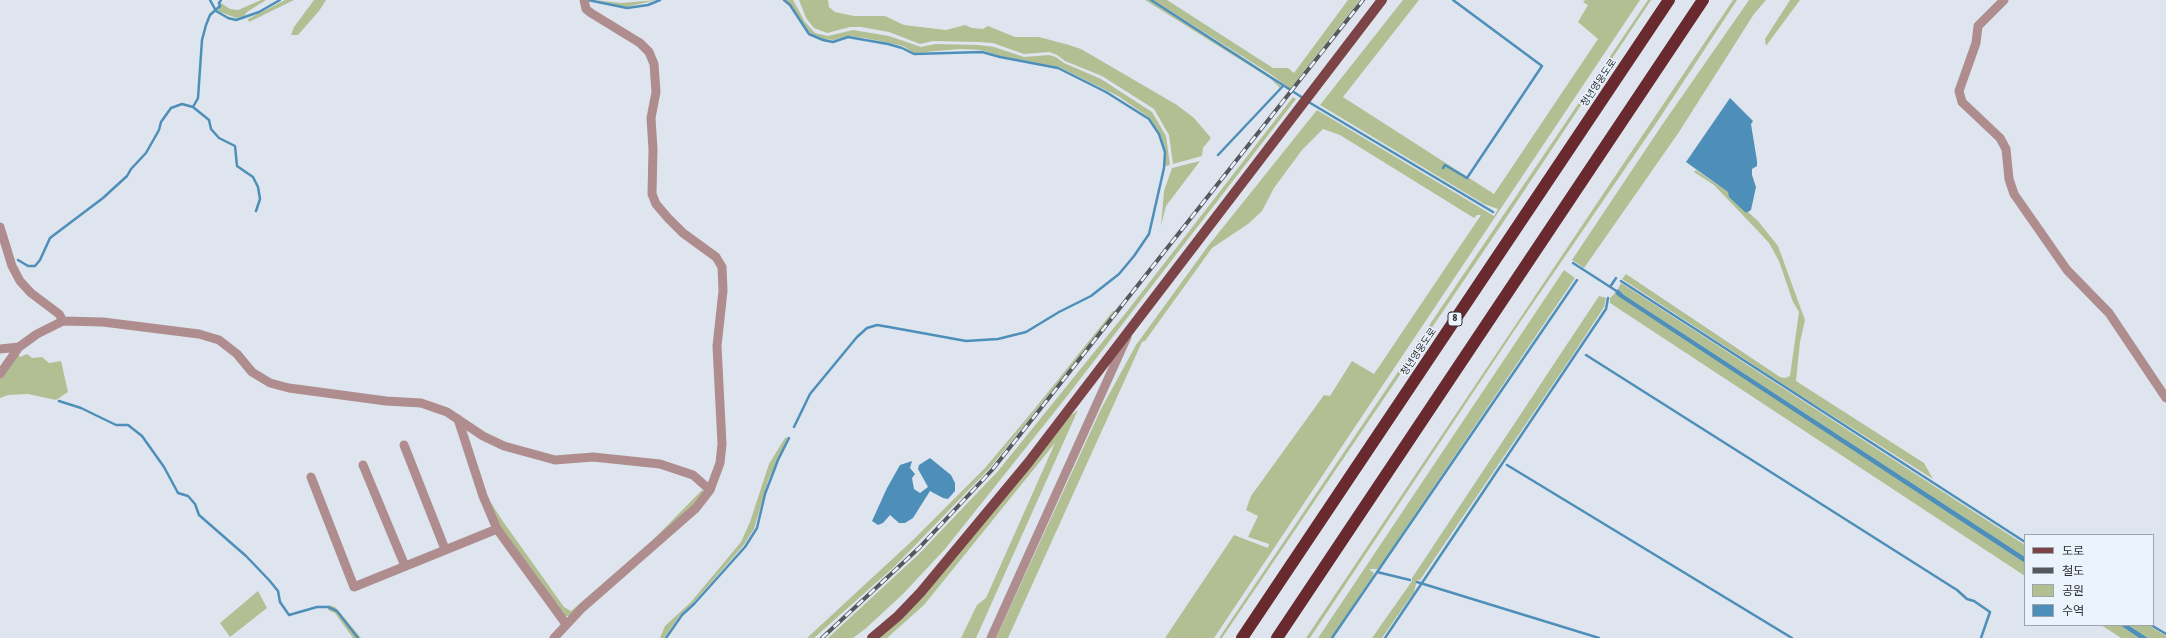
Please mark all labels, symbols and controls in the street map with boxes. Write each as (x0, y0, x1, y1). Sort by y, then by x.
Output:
street label: 청년영웅도로 (1579, 57, 1619, 109)
road number: 8 (1448, 312, 1462, 326)
street label: 청년영웅도로 (1399, 326, 1439, 378)
legend (2024, 534, 2154, 626)
text: 도로 (2062, 544, 2084, 559)
text: 철도 (2062, 564, 2084, 579)
text: 공원 (2062, 584, 2084, 599)
text: 수역 (2062, 604, 2084, 619)

